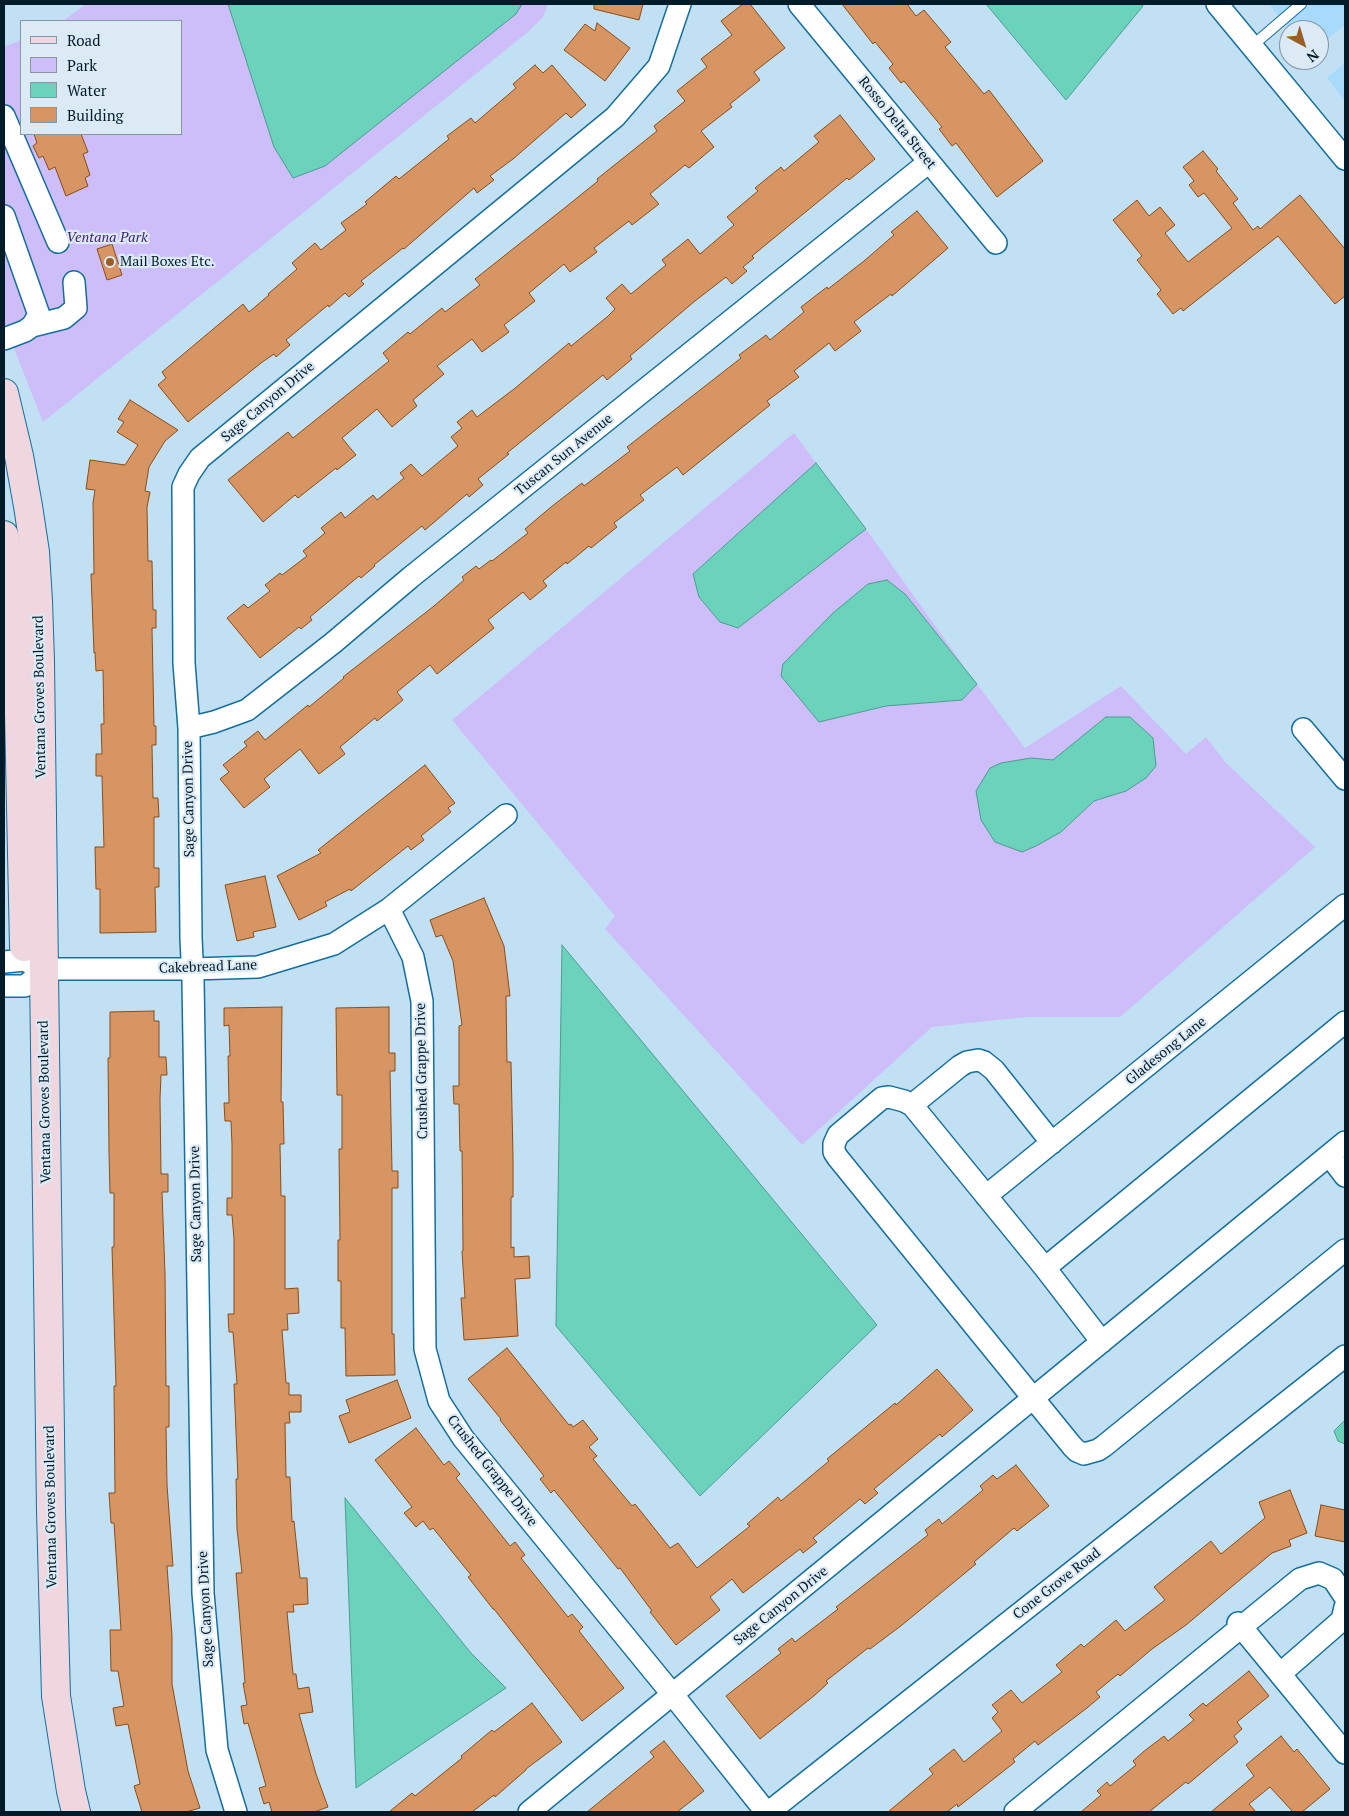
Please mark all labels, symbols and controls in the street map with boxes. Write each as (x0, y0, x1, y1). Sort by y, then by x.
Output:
legend (20, 20, 182, 135)
north arrow (1279, 20, 1329, 70)
text: Road (67, 30, 100, 50)
text: N (1303, 46, 1323, 67)
text: Park (67, 55, 97, 75)
street label: Rosso Delta Street (855, 73, 939, 173)
text: Water (67, 80, 106, 100)
text: Building (67, 105, 124, 125)
park label: Ventana Park (66, 230, 148, 246)
place label: Mail Boxes Etc. (120, 254, 215, 270)
marker: Mail Boxes Etc. (104, 256, 116, 268)
street label: Sage Canyon Drive (218, 358, 318, 446)
street label: Tuscan Sun Avenue (512, 410, 616, 500)
street label: Ventana Groves Boulevard (30, 615, 50, 779)
street label: Sage Canyon Drive (180, 741, 198, 857)
street label: Cakebread Lane (158, 957, 258, 977)
street label: Crushed Grappe Drive (412, 1003, 432, 1139)
street label: Gladesong Lane (1122, 1013, 1210, 1089)
street label: Ventana Groves Boulevard (35, 1020, 55, 1184)
street label: Sage Canyon Drive (187, 1146, 205, 1262)
street label: Crushed Grappe Drive (443, 1412, 541, 1530)
street label: Ventana Groves Boulevard (41, 1425, 61, 1589)
street label: Cone Grove Road (1010, 1545, 1104, 1623)
street label: Sage Canyon Drive (195, 1550, 217, 1668)
street label: Sage Canyon Drive (730, 1563, 832, 1649)

